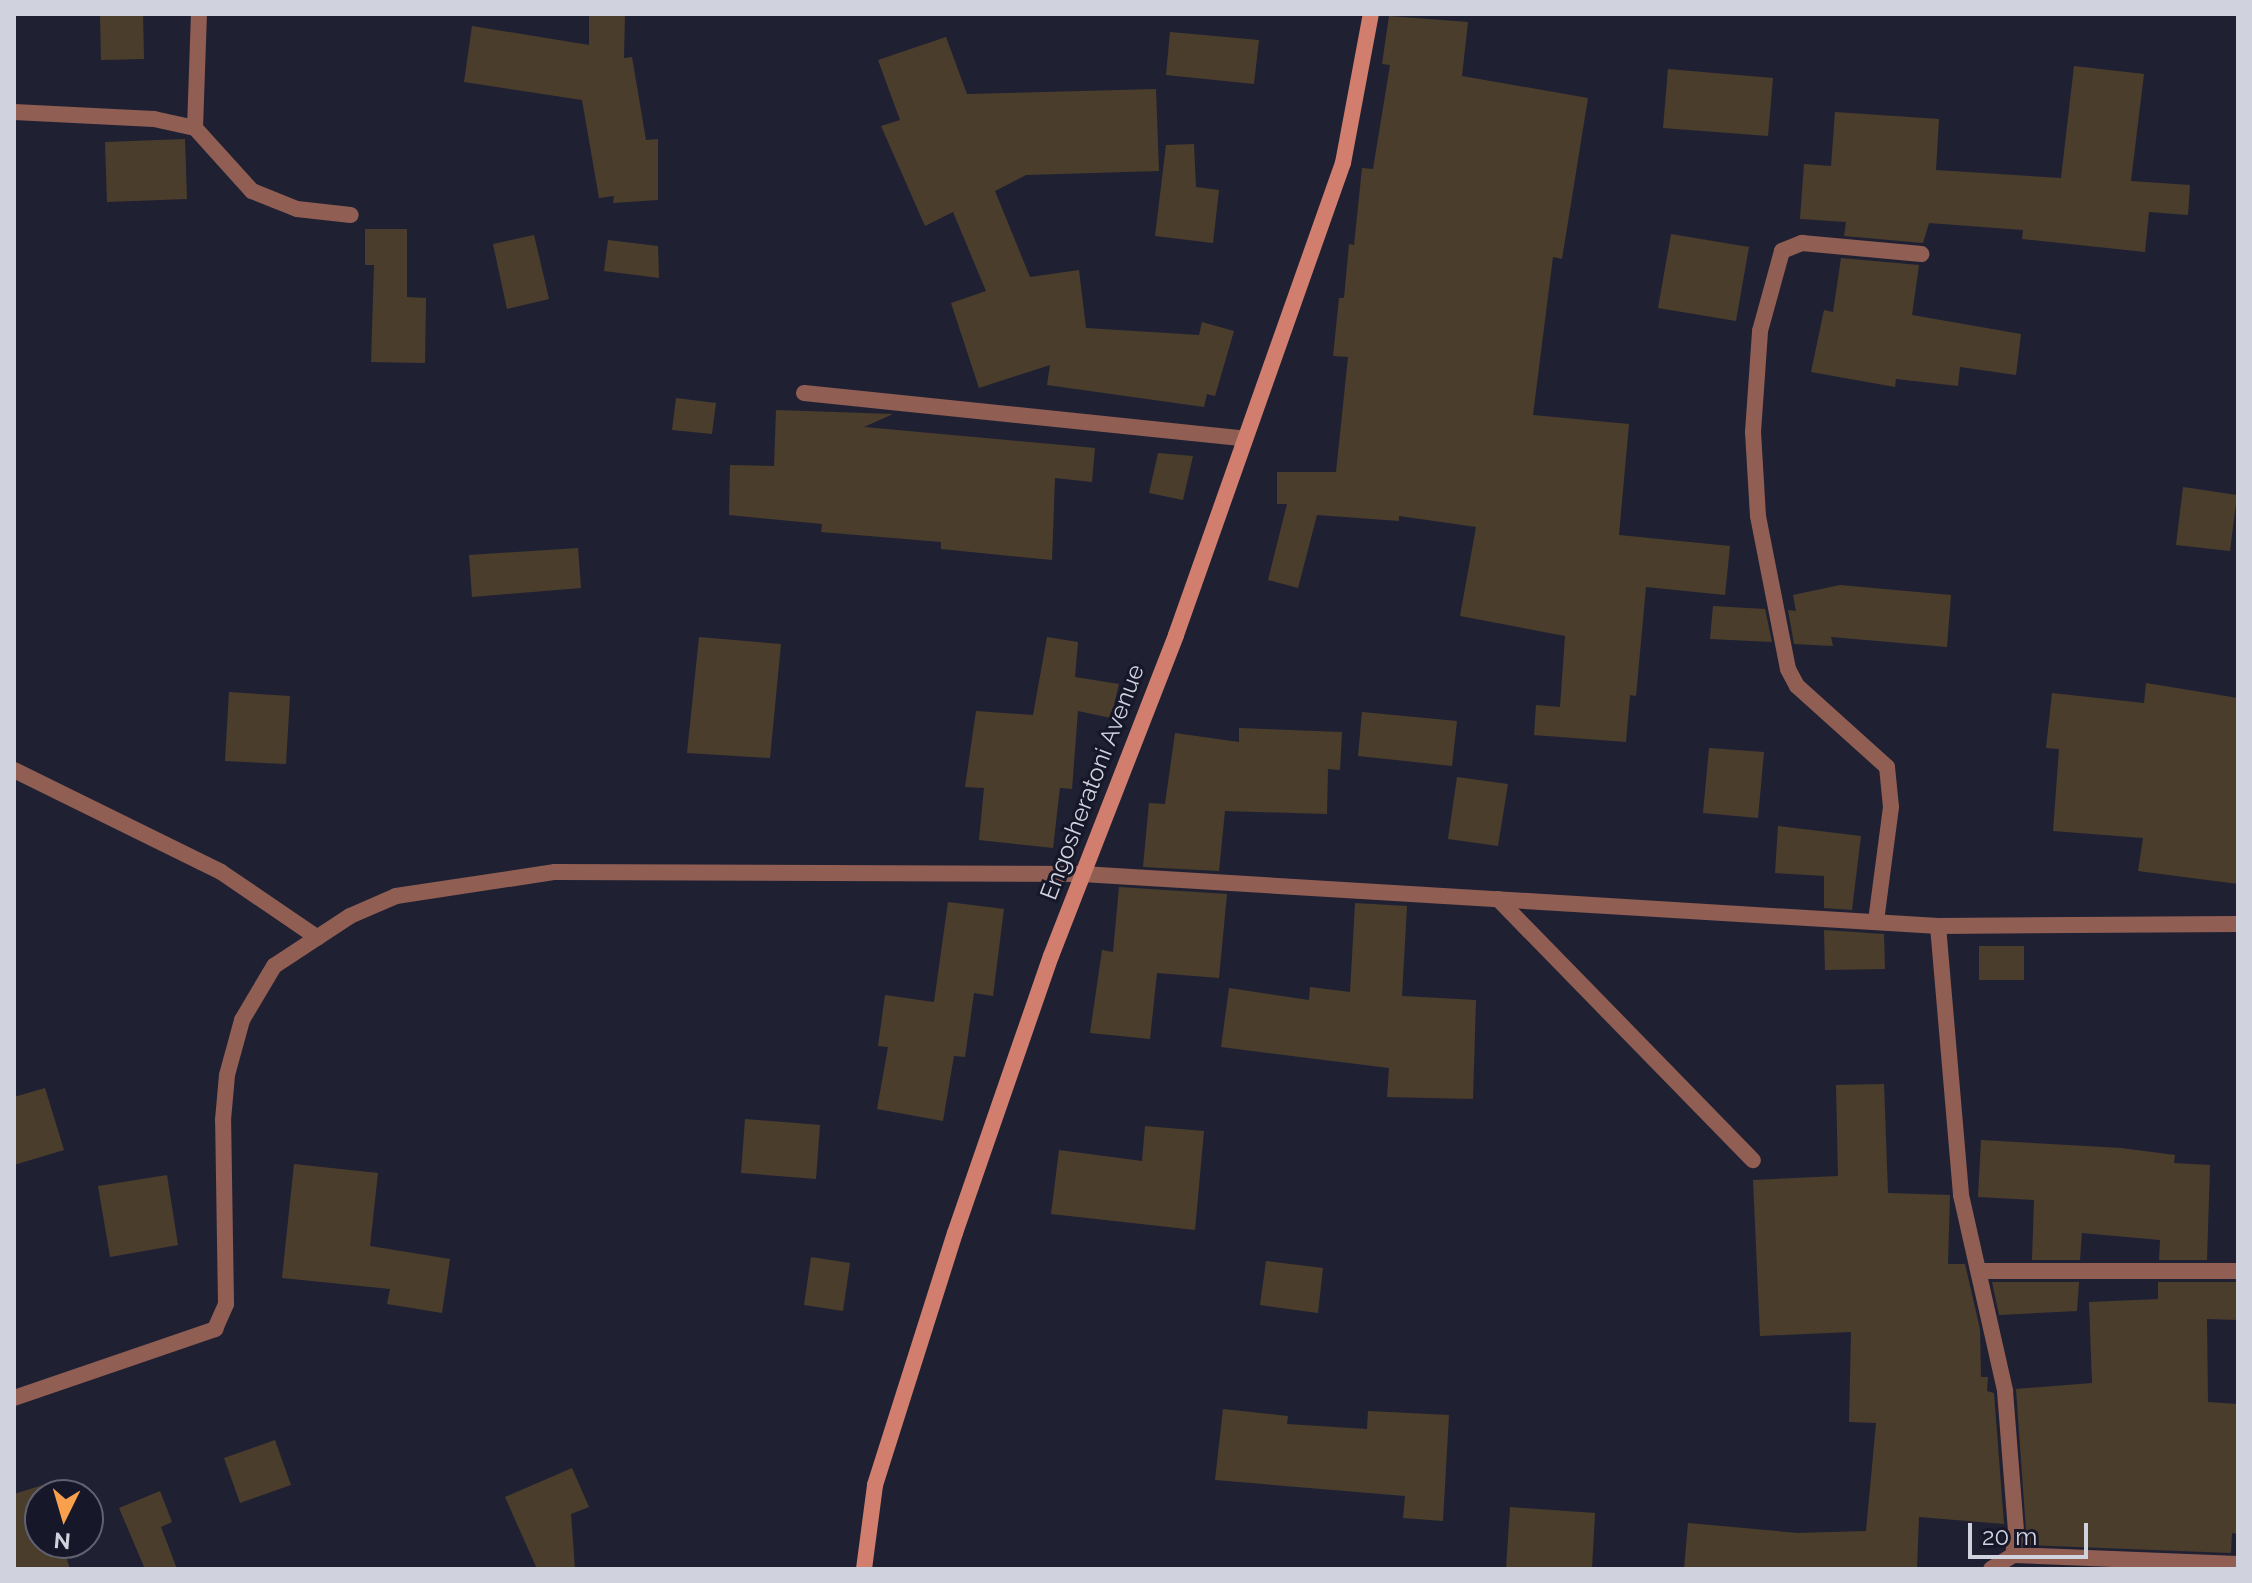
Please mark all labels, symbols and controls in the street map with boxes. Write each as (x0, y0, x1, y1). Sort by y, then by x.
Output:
street label: Engosheratoni Avenue (1034, 660, 1150, 904)
north arrow (24, 1479, 104, 1559)
scale bar (1972, 1507, 2092, 1557)
text: 20 m (1982, 1522, 2037, 1551)
text: N (53, 1527, 72, 1555)

